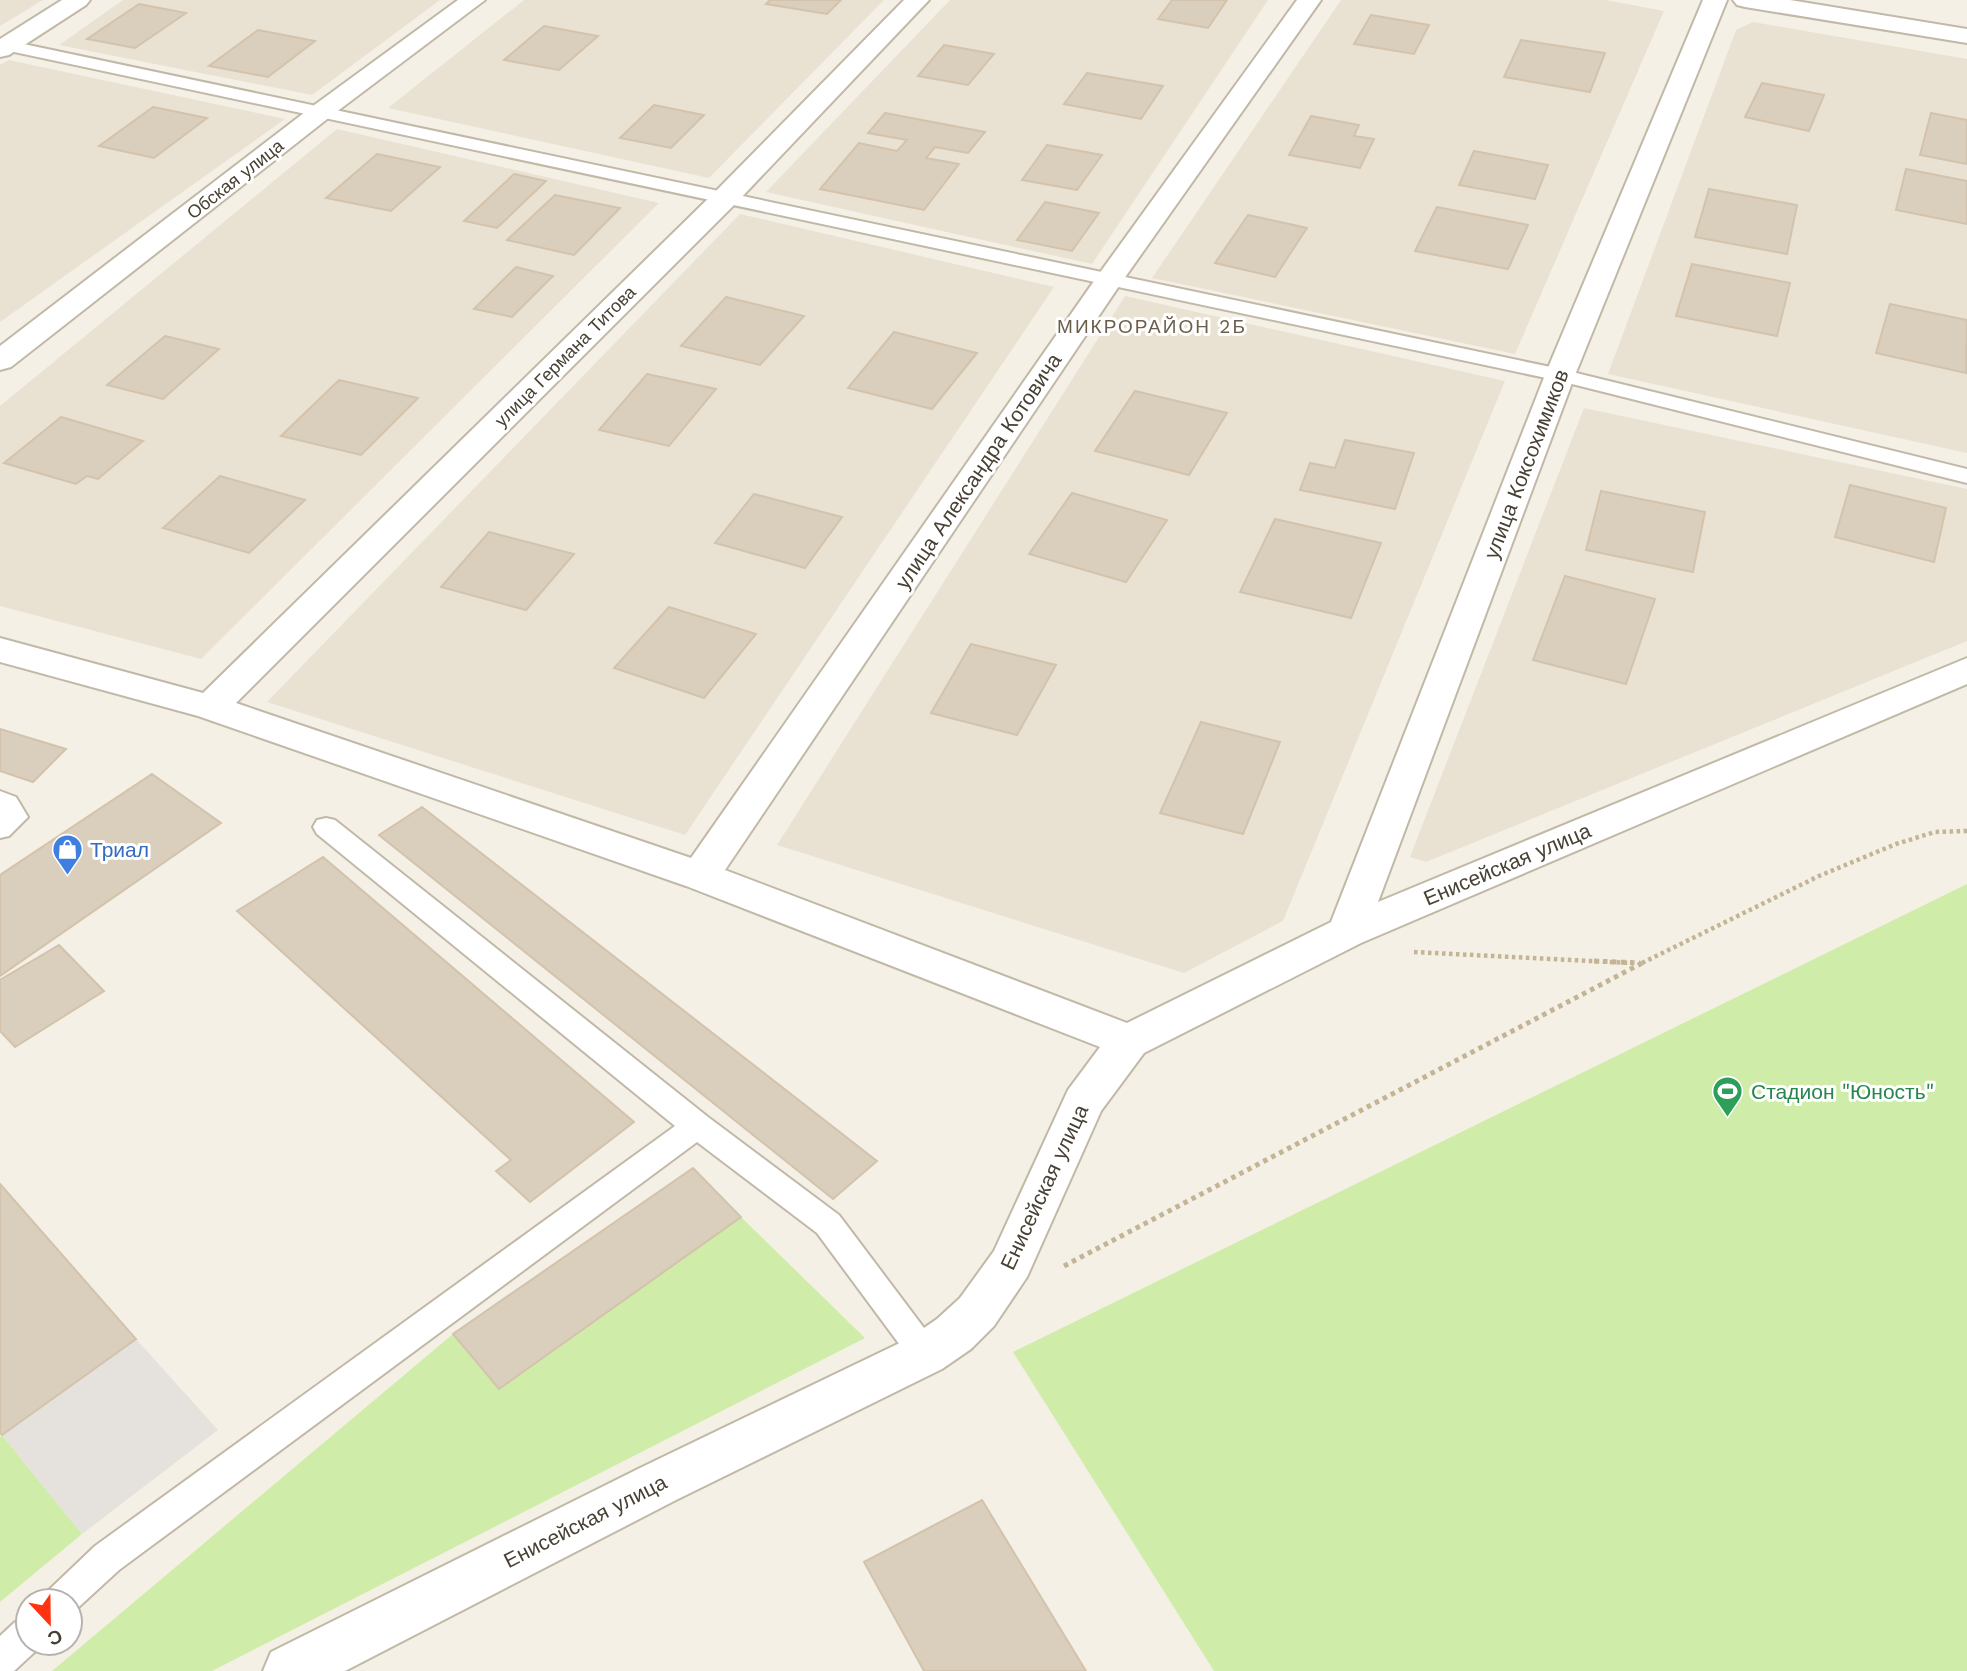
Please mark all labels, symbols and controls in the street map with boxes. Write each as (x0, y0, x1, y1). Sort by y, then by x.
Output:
street label: Обская улица (183, 134, 288, 223)
street label: улица Германа Титова (490, 281, 640, 431)
district label: МИКРОРАЙОН 2Б (1057, 315, 1247, 338)
street label: улица Александра Котовича (890, 348, 1066, 594)
street label: улица Коксохимиков (1478, 366, 1574, 562)
street label: Енисейская улица (1420, 817, 1595, 911)
shop icon: Триал (50, 832, 84, 876)
place label: Триал (90, 837, 149, 862)
sports icon: Стадион "Юность" (1711, 1074, 1745, 1118)
place label: Стадион "Юность" (1751, 1079, 1934, 1104)
street label: Енисейская улица (995, 1100, 1093, 1274)
street label: Енисейская улица (499, 1469, 671, 1573)
north arrow (14, 1587, 84, 1657)
text: С (44, 1624, 66, 1651)

